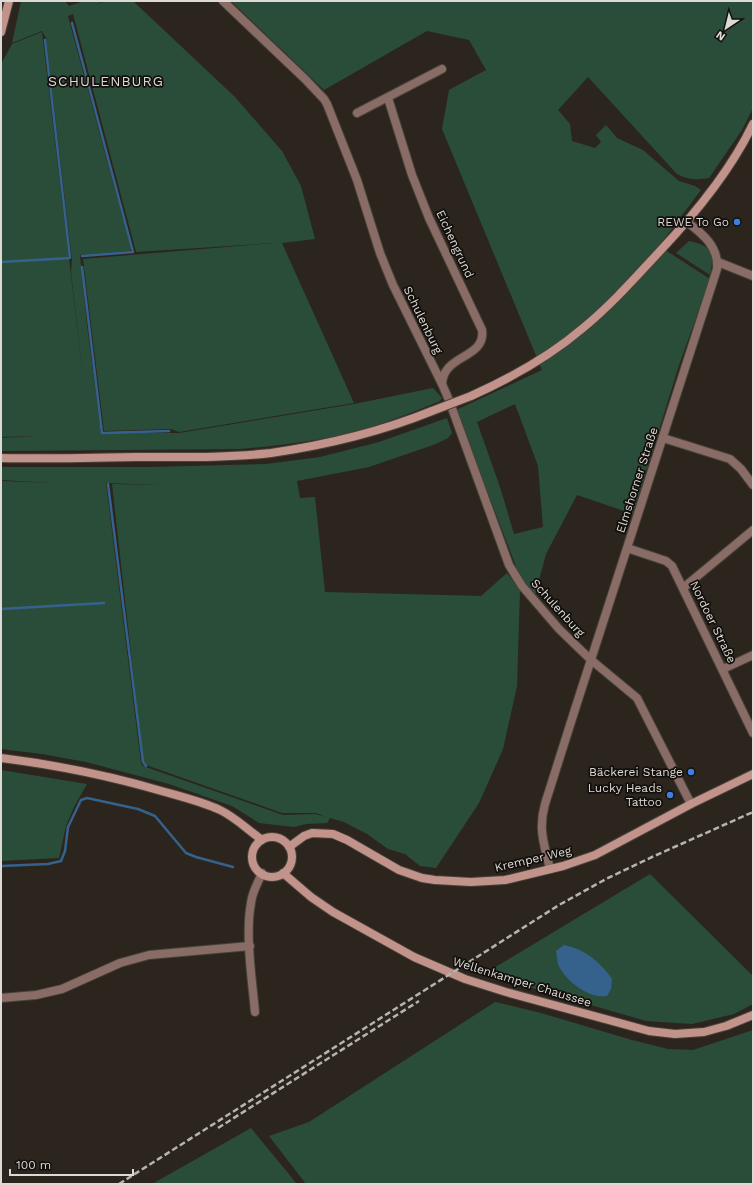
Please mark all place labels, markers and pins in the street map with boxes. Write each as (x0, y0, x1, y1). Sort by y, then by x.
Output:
place label: REWE To Go (657, 215, 729, 229)
marker: REWE To Go (732, 217, 742, 227)
place label: Bäckerei Stange (589, 765, 683, 779)
marker: Bäckerei Stange (686, 767, 696, 777)
place label: Lucky Heads Tattoo (588, 781, 662, 809)
marker: Lucky Heads Tattoo (665, 790, 675, 800)

